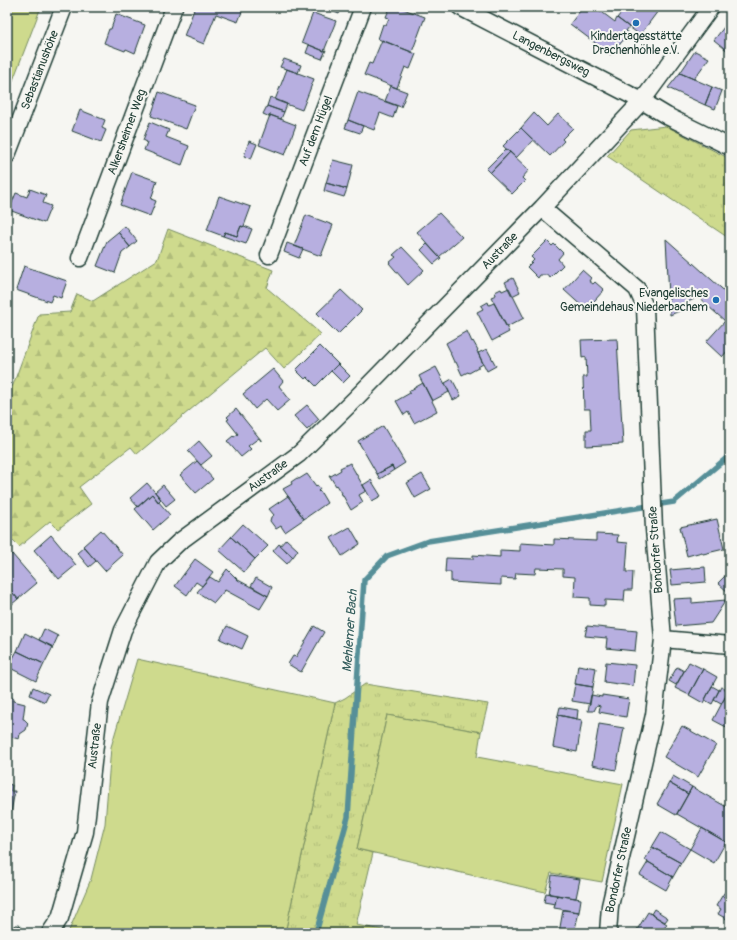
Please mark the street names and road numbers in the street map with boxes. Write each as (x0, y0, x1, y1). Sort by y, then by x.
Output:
street label: Sebastianushöhe (18, 28, 62, 112)
street label: Langenbergsweg (510, 28, 592, 80)
street label: Alkersheimer Weg (105, 87, 149, 177)
street label: Auf dem Hügel (296, 93, 336, 168)
street label: Austraße (479, 229, 521, 273)
street label: Austraße (245, 456, 291, 496)
street label: Bondorfer Straße (645, 506, 667, 594)
street label: Austraße (85, 722, 105, 770)
street label: Bondorfer Straße (603, 826, 635, 914)

